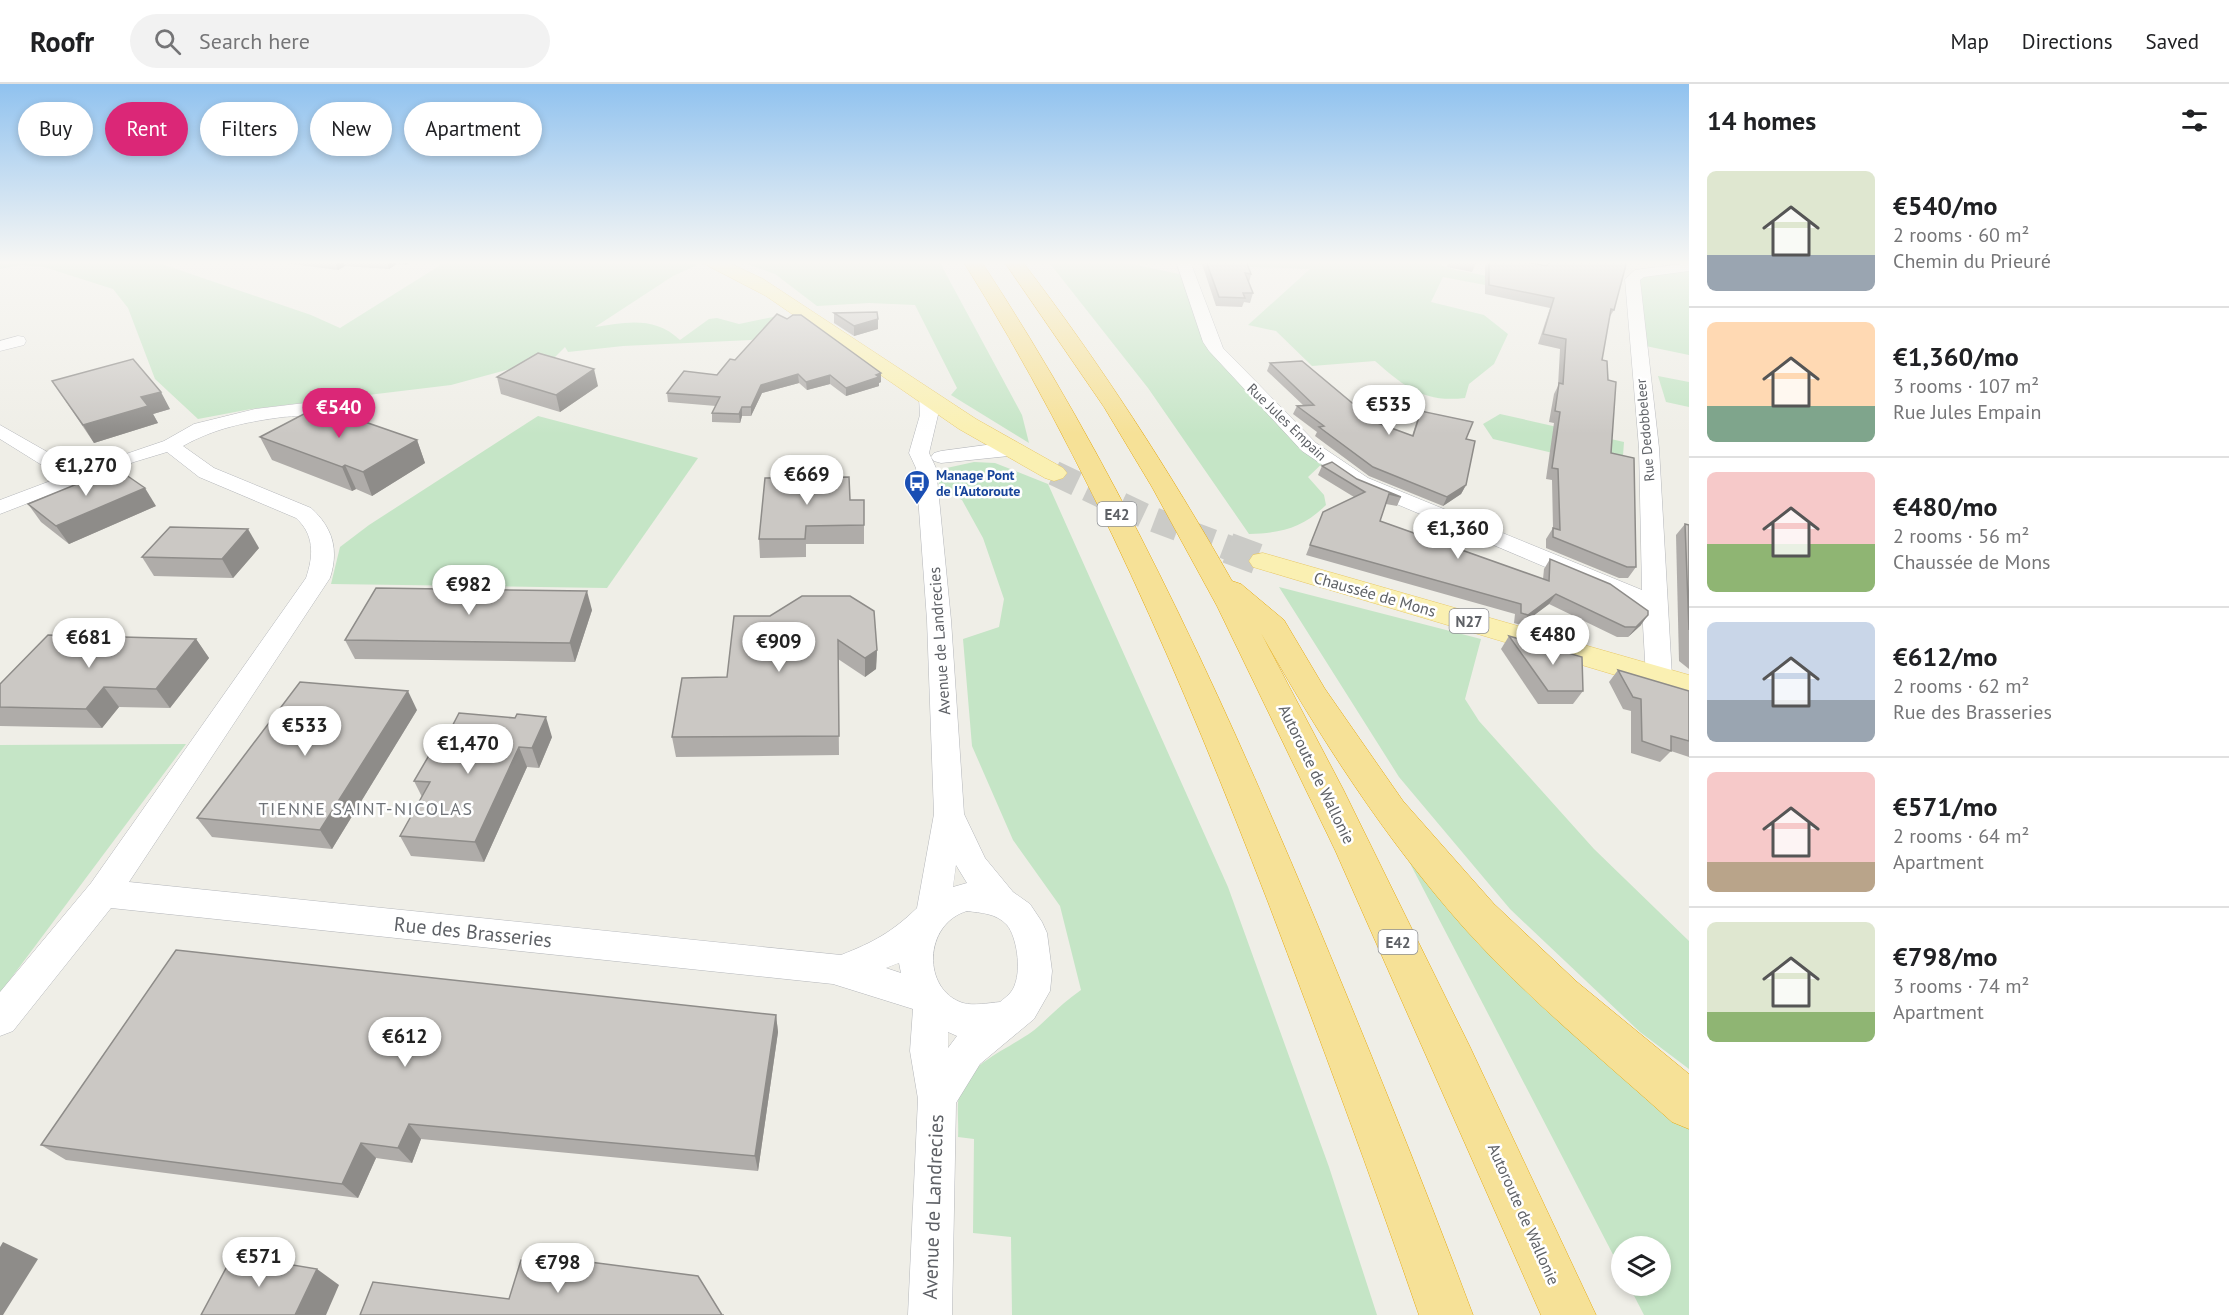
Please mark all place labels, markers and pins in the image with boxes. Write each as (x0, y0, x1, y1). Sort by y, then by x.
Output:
pin: €535 (1353, 385, 1425, 436)
pin: €540 (303, 388, 375, 439)
pin: €1,270 (37, 446, 135, 497)
pin: €669 (771, 455, 843, 506)
place label: Manage Pont de l'Autoroute (936, 466, 1020, 500)
bus stop icon: Manage Pont de l'Autoroute (902, 468, 932, 506)
pin: €1,360 (1409, 509, 1507, 560)
pin: €982 (433, 565, 505, 616)
pin: €480 (1517, 615, 1589, 666)
pin: €681 (53, 618, 125, 669)
pin: €909 (743, 622, 815, 673)
pin: €533 (269, 706, 341, 757)
pin: €1,470 (419, 724, 517, 775)
pin: €612 (369, 1017, 441, 1068)
pin: €571 (223, 1237, 295, 1288)
pin: €798 (522, 1243, 594, 1294)

